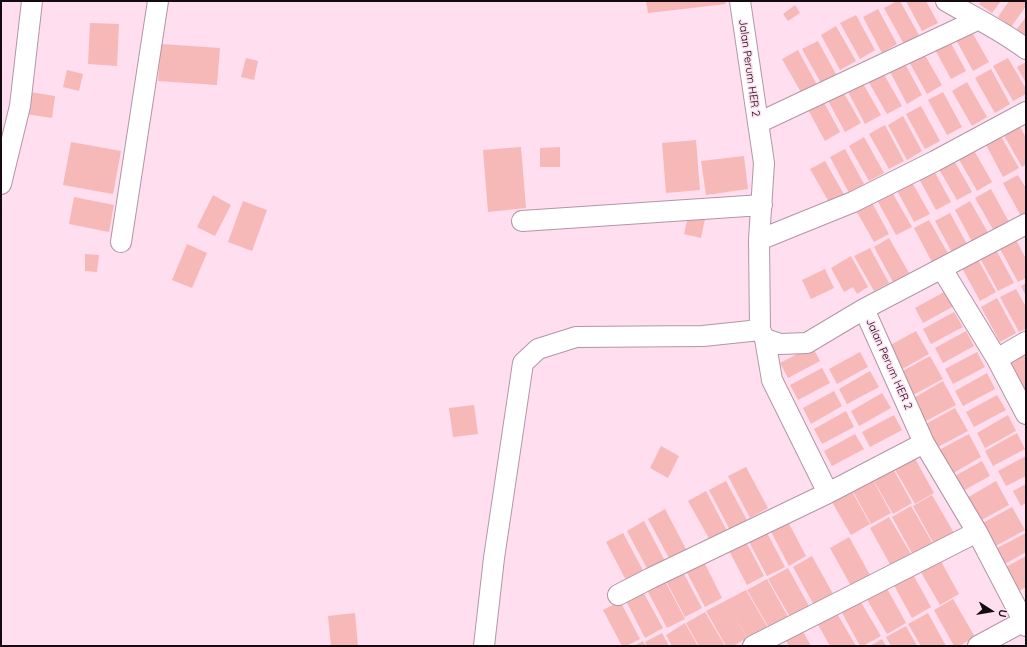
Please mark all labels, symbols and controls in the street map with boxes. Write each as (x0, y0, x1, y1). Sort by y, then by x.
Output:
street label: Jalan Perum HER 2 (736, 18, 762, 118)
street label: Jalan Perum HER 2 (863, 316, 915, 412)
north arrow (971, 591, 1011, 631)
text: U (995, 608, 1010, 619)

